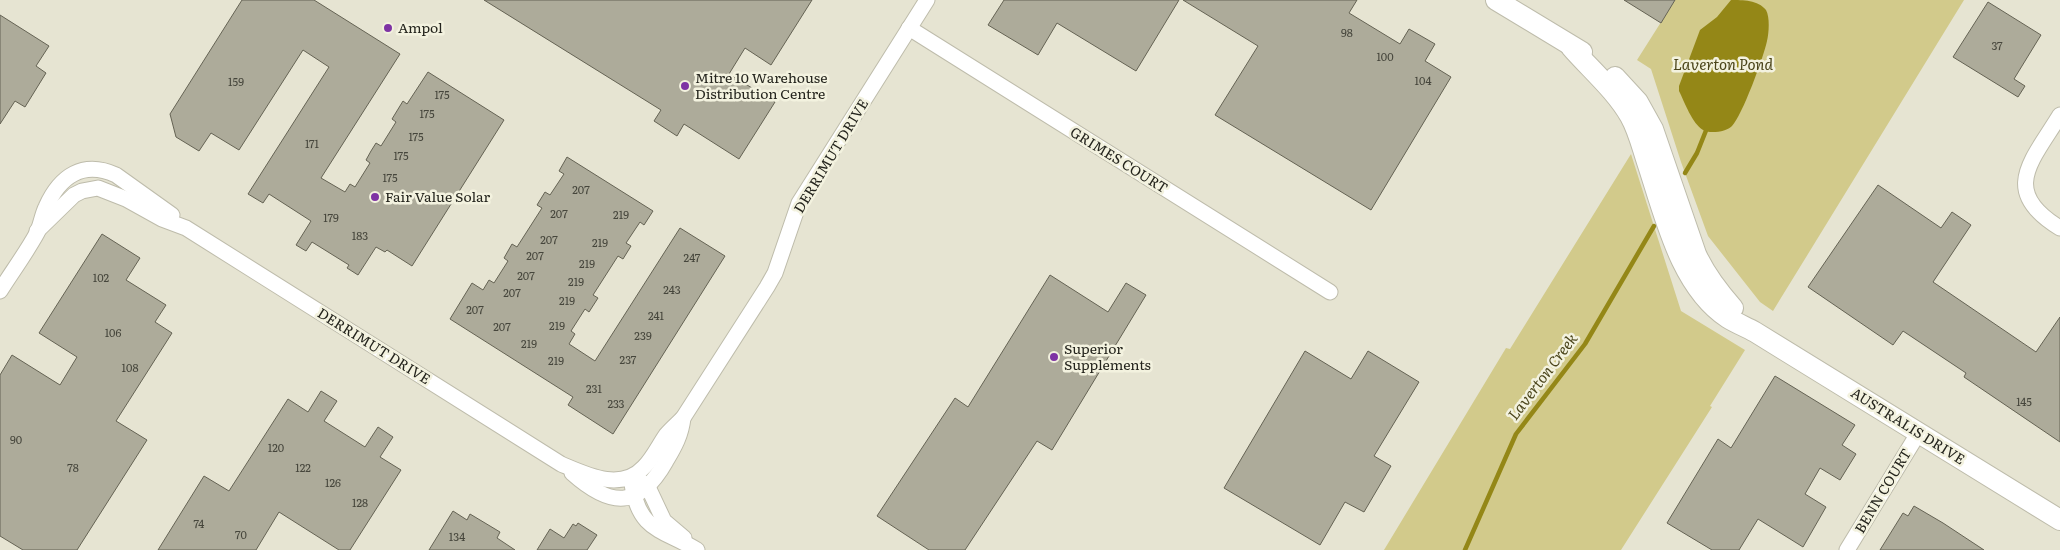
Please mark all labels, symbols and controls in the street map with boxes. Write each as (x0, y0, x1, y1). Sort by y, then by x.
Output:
place label: Ampol (398, 17, 443, 37)
marker: Ampol (382, 22, 394, 34)
house number: 98 (1341, 24, 1353, 40)
house number: 37 (1991, 37, 2003, 53)
house number: 100 (1376, 48, 1394, 64)
water label: Laverton Pond (1673, 52, 1773, 75)
place label: Mitre 10 Warehouse Distribution Centre (695, 67, 827, 103)
house number: 104 (1415, 72, 1431, 88)
house number: 159 (228, 73, 244, 89)
marker: Mitre 10 Warehouse Distribution Centre (679, 80, 691, 92)
house number: 175 (434, 86, 450, 102)
street label: DERRIMUT DRIVE (788, 95, 872, 216)
house number: 175 (419, 105, 435, 121)
street label: GRIMES COURT (1067, 121, 1172, 197)
house number: 175 (408, 128, 424, 144)
house number: 171 (305, 135, 320, 151)
house number: 175 (393, 147, 409, 163)
house number: 175 (382, 169, 398, 185)
house number: 207 (572, 181, 590, 197)
place label: Fair Value Solar (385, 186, 490, 206)
marker: Fair Value Solar (369, 191, 381, 203)
house number: 207 (550, 205, 568, 221)
house number: 219 (613, 206, 629, 222)
house number: 179 (323, 209, 339, 225)
house number: 183 (352, 227, 368, 243)
house number: 207 (540, 231, 558, 247)
house number: 219 (592, 234, 608, 250)
house number: 207 (526, 247, 544, 263)
house number: 247 (684, 249, 701, 265)
house number: 219 (579, 255, 595, 271)
house number: 207 (517, 267, 535, 283)
house number: 102 (93, 269, 110, 285)
house number: 219 (568, 273, 584, 289)
house number: 243 (663, 281, 681, 297)
house number: 207 (503, 284, 521, 300)
house number: 219 (559, 292, 575, 308)
house number: 207 (466, 301, 484, 317)
street label: DERRIMUT DRIVE (314, 302, 435, 388)
house number: 241 (648, 307, 665, 323)
house number: 219 (549, 317, 565, 333)
house number: 207 (493, 318, 511, 334)
house number: 106 (105, 324, 121, 340)
house number: 239 (634, 327, 652, 343)
water label: Laverton Creek (1501, 327, 1583, 424)
house number: 219 (521, 335, 537, 351)
place label: Superior Supplements (1064, 338, 1151, 374)
house number: 237 (620, 351, 637, 367)
marker: Superior Supplements (1048, 351, 1060, 363)
house number: 219 (548, 352, 564, 368)
house number: 108 (122, 359, 138, 375)
house number: 231 (586, 380, 603, 396)
street label: AUSTRALIS DRIVE (1848, 382, 1969, 468)
house number: 145 (2016, 393, 2032, 409)
house number: 233 (607, 395, 625, 411)
house number: 90 (10, 431, 22, 447)
house number: 120 (268, 439, 284, 455)
street label: BENN COURT (1849, 444, 1915, 536)
house number: 78 (67, 459, 79, 475)
house number: 122 (295, 459, 311, 475)
house number: 126 (325, 474, 341, 490)
house number: 128 (352, 494, 368, 510)
house number: 74 (194, 515, 204, 531)
house number: 70 (235, 526, 247, 542)
house number: 134 (449, 528, 465, 544)

